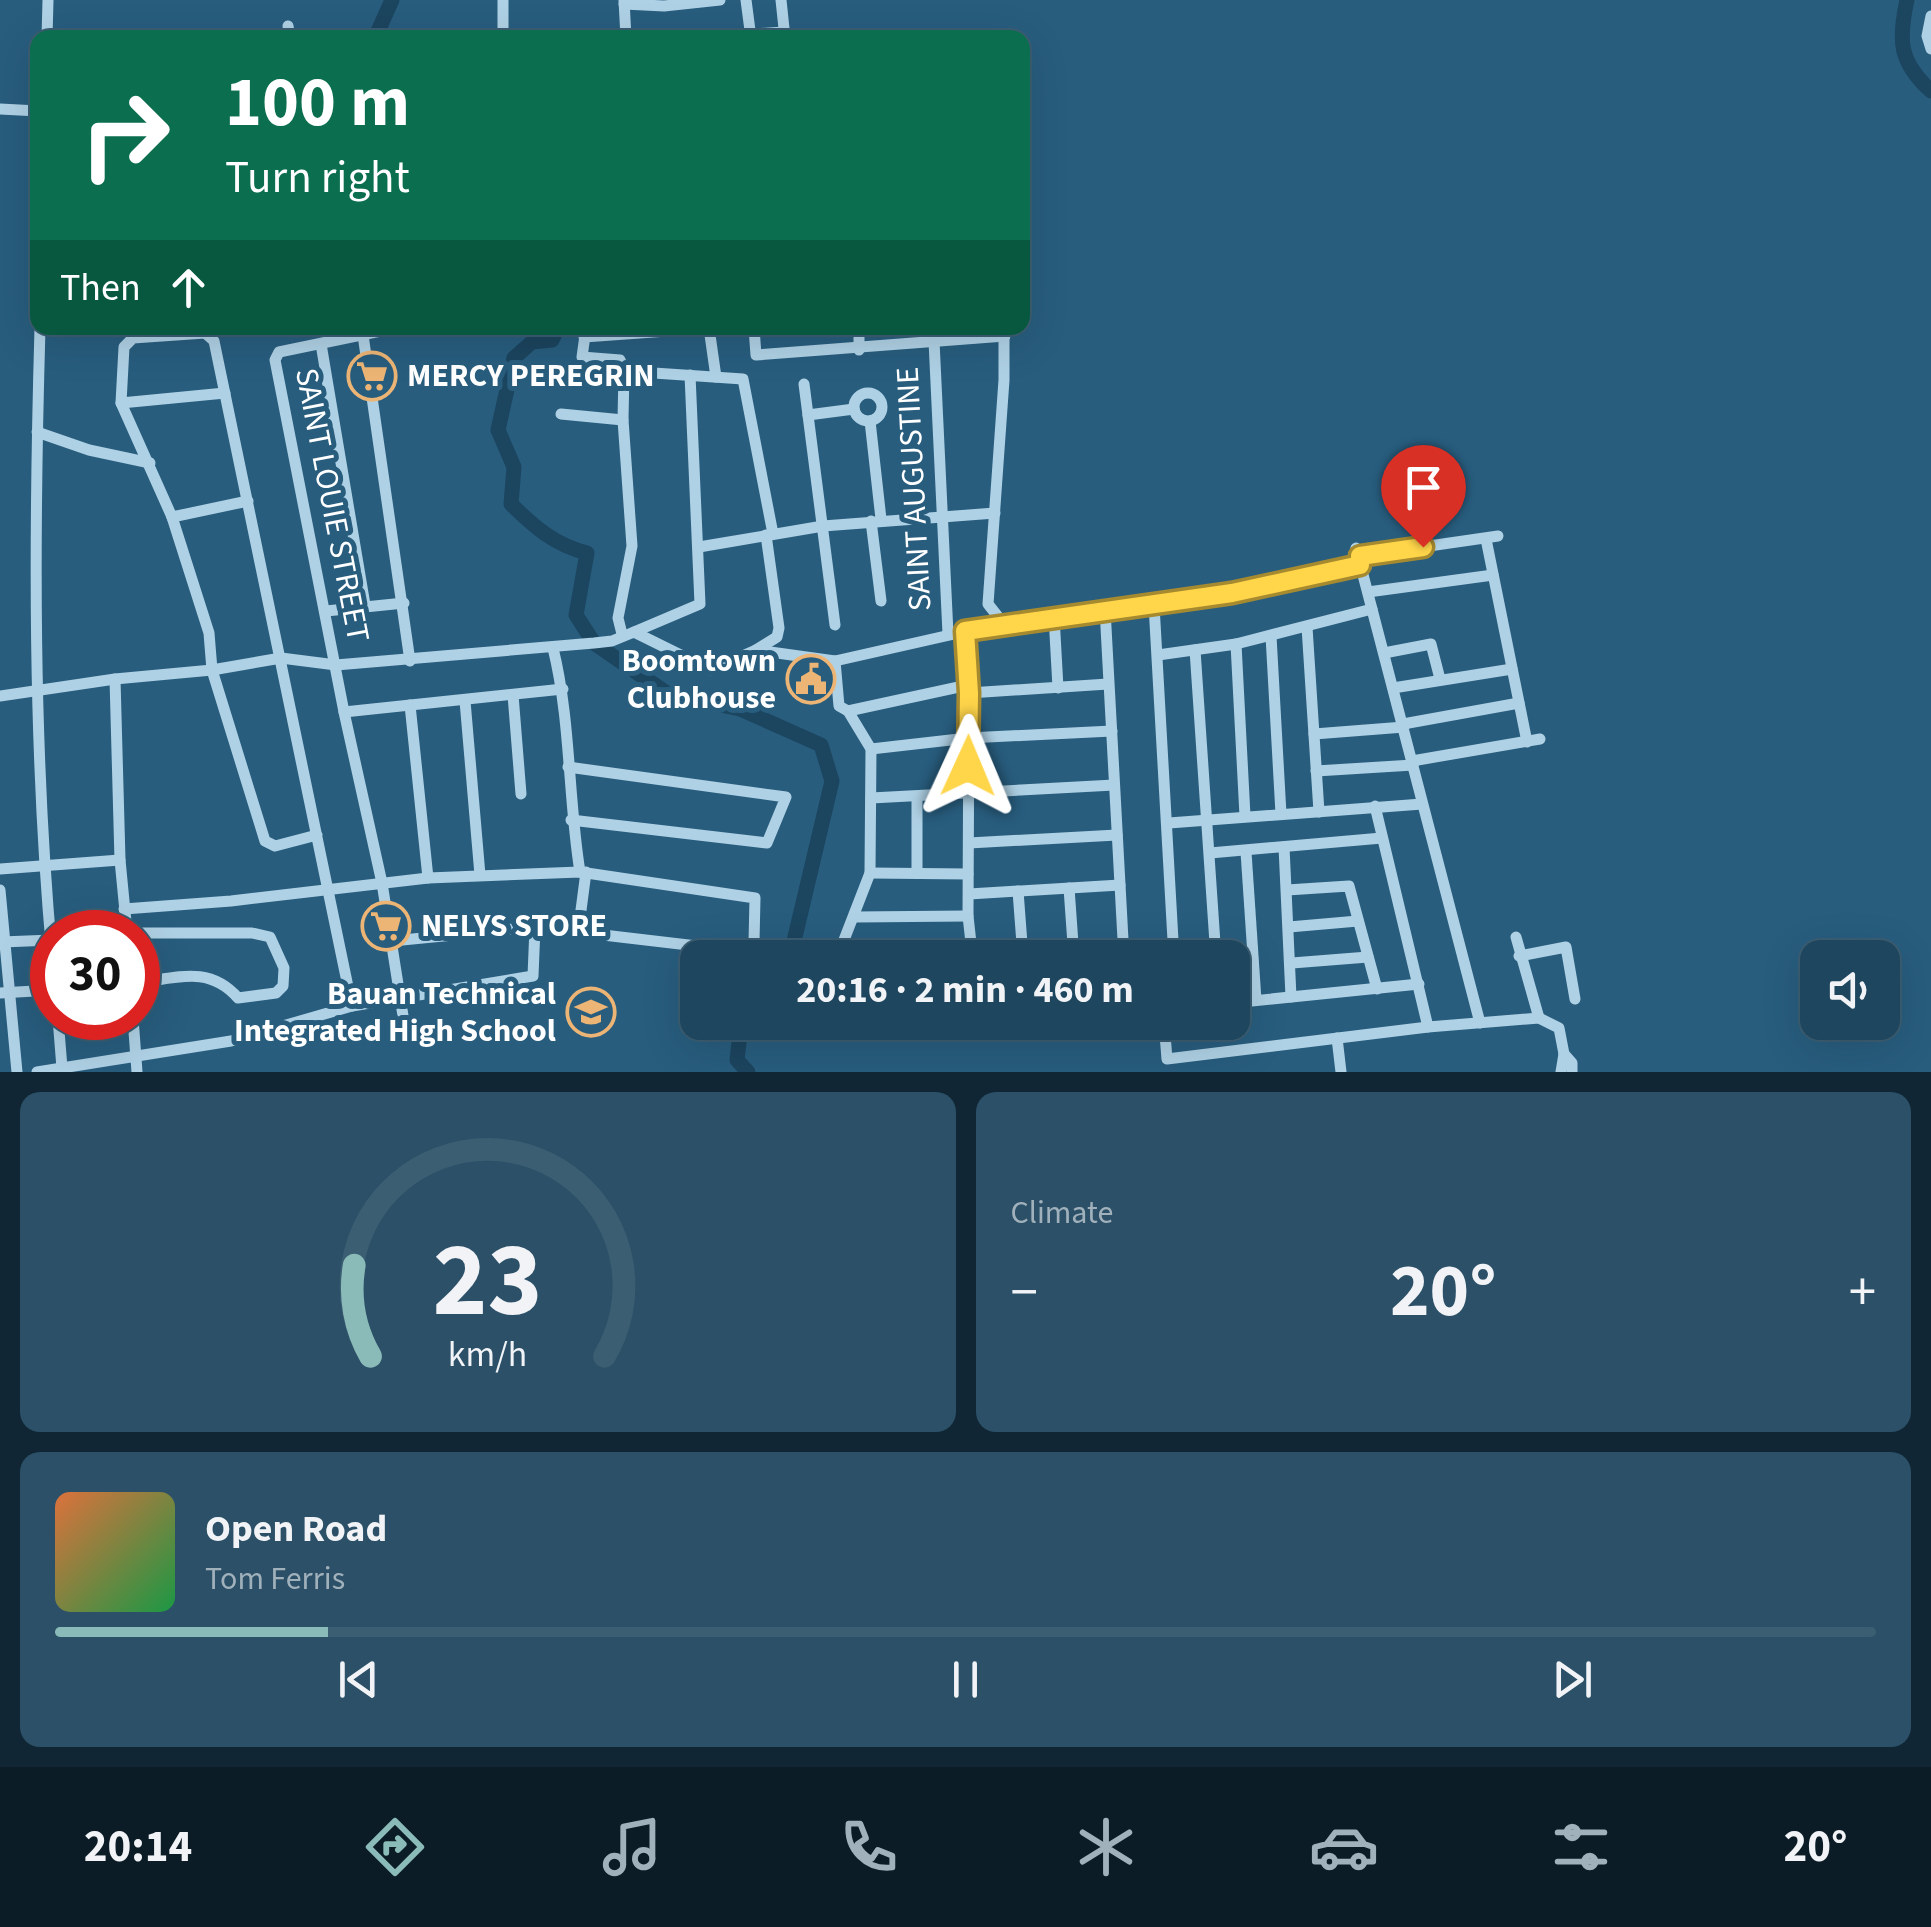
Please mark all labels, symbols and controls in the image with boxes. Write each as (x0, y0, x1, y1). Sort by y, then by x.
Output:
text: 100 m (225, 53, 410, 153)
icon: right (60, 70, 190, 200)
text: Turn right (225, 146, 410, 210)
icon: ahead (161, 260, 216, 315)
text: Then (60, 261, 141, 315)
supermarket icon: MERCY PEREGRIN (346, 350, 398, 402)
place label: MERCY PEREGRIN (407, 353, 655, 399)
street label: SAINT LOUIE STREET (283, 364, 381, 646)
street label: SAINT AUGUSTINE (885, 366, 943, 612)
pin (1381, 445, 1466, 548)
icon: arrive (1396, 460, 1451, 515)
place label: Boomtown Clubhouse (621, 638, 776, 721)
public building icon: Boomtown Clubhouse (785, 653, 837, 705)
position arrow (916, 714, 1020, 818)
supermarket icon: NELYS STORE (360, 900, 412, 952)
place label: NELYS STORE (421, 903, 607, 949)
speed limit sign: 30 (30, 910, 160, 1040)
map controls (1800, 940, 1900, 1040)
button: sound (1800, 940, 1900, 1040)
text: 20:16 · 2 min · 460 m (796, 963, 1134, 1017)
place label: Bauan Technical Integrated High School (234, 971, 556, 1054)
school or university icon: Bauan Technical Integrated High School (565, 986, 617, 1038)
text: Climate (1011, 1190, 1113, 1236)
text: 23 (433, 1208, 543, 1356)
text: 20° (1390, 1238, 1497, 1345)
text: − (1011, 1254, 1038, 1332)
text: + (1849, 1254, 1876, 1332)
text: km/h (448, 1329, 527, 1380)
text: Open Road (205, 1502, 387, 1556)
text: Tom Ferris (205, 1556, 345, 1602)
icon: previous (331, 1652, 386, 1707)
icon: pause (938, 1652, 993, 1707)
icon: next (1545, 1652, 1600, 1707)
icon: directions (360, 1812, 430, 1882)
icon: music (597, 1812, 667, 1882)
icon: phone (834, 1812, 904, 1882)
icon: climate (1071, 1812, 1141, 1882)
icon: car (1309, 1812, 1379, 1882)
icon: filters (1546, 1812, 1616, 1882)
text: 20:14 (84, 1815, 192, 1879)
text: 20° (1783, 1815, 1847, 1879)

